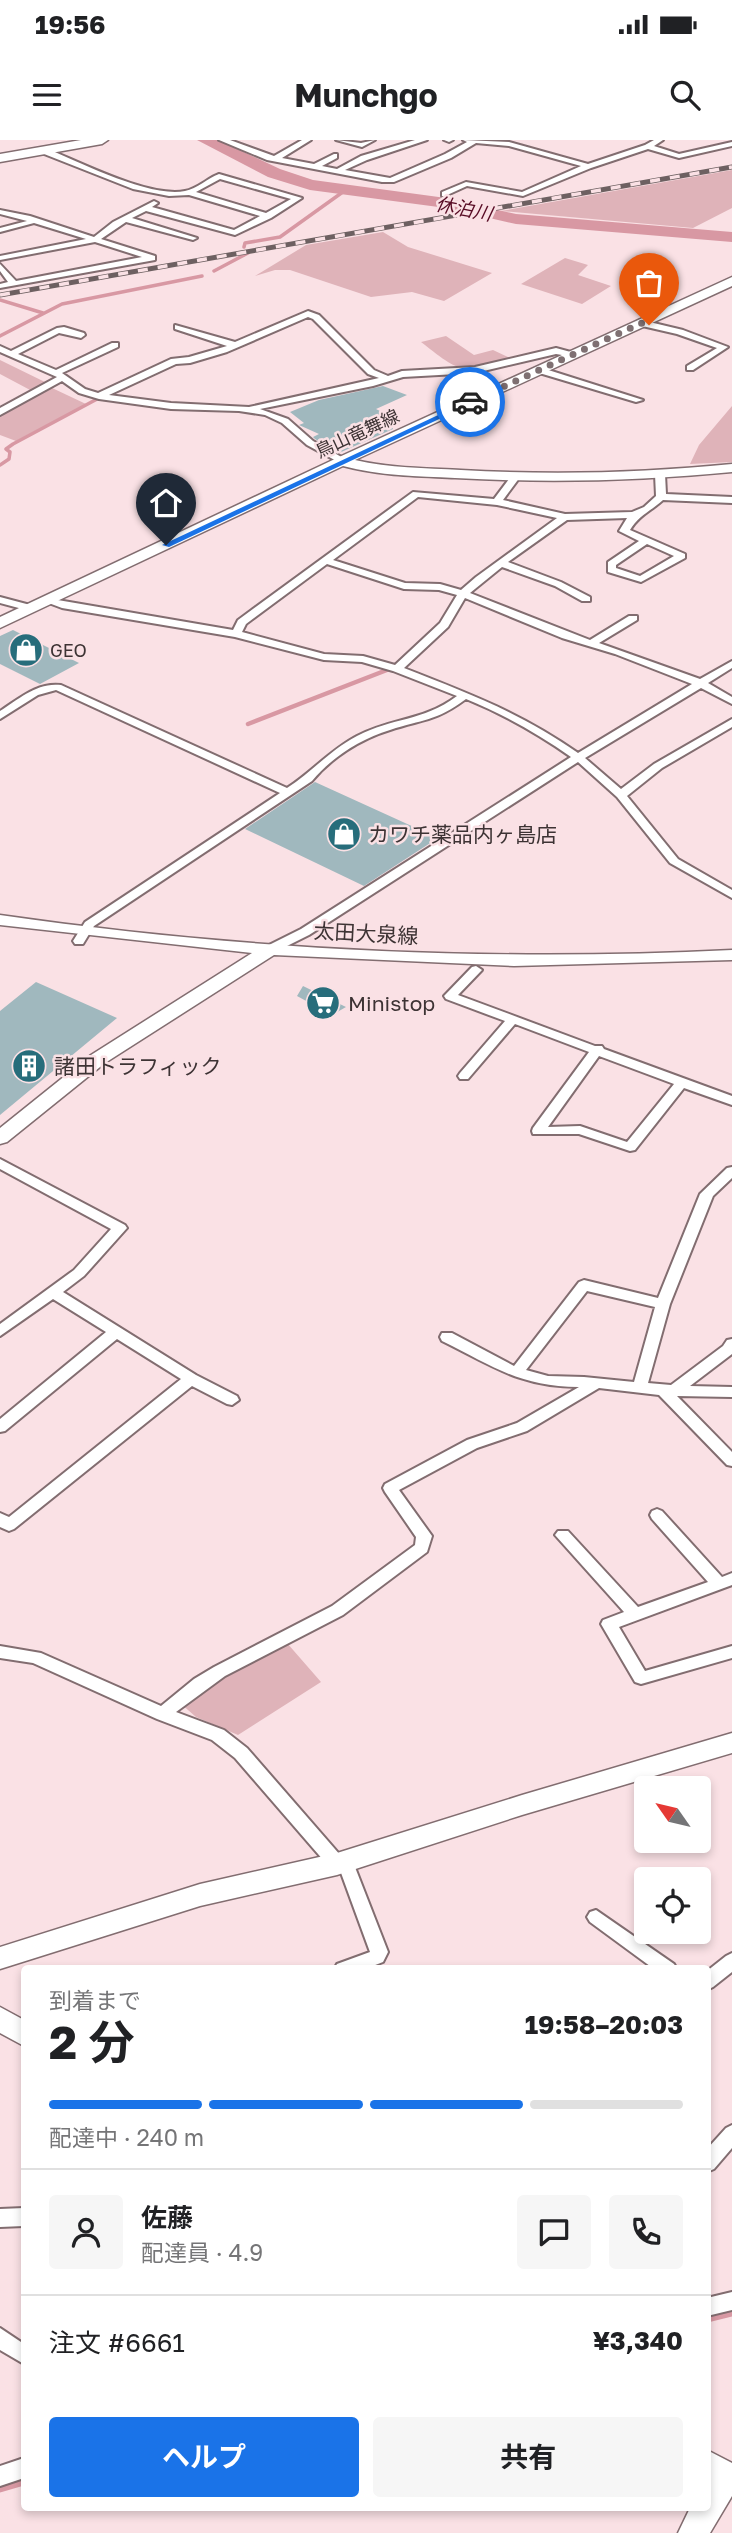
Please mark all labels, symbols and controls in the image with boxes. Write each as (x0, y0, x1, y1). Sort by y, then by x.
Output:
text: 19:56 (35, 9, 106, 40)
icon: menu (28, 76, 66, 114)
text: Munchgo (294, 76, 438, 114)
icon: search (666, 76, 704, 114)
water label: 休泊川 (434, 191, 496, 225)
pin (619, 253, 679, 325)
icon: bag (630, 264, 668, 302)
courier (435, 367, 505, 437)
icon: car (451, 383, 489, 421)
street label: 鳥山竜舞線 (312, 404, 402, 462)
pin (136, 473, 196, 545)
icon: home (147, 484, 185, 522)
shop icon: GEO (7, 631, 45, 669)
place label: GEO (50, 639, 87, 661)
shop icon: カワチ薬品内ヶ島店 (325, 815, 363, 853)
place label: カワチ薬品内ヶ島店 (368, 821, 557, 847)
street label: 太田大泉線 (313, 917, 419, 949)
supermarket icon: Ministop (304, 984, 342, 1022)
place label: Ministop (348, 990, 435, 1016)
building icon: 諸田トラフィック (10, 1047, 48, 1085)
place label: 諸田トラフィック (54, 1053, 222, 1079)
north arrow (634, 1776, 710, 1853)
map controls (634, 1776, 711, 1944)
button: locate (634, 1867, 711, 1944)
text: 到着まで (49, 1986, 141, 2014)
text: 19:58–20:03 (525, 2009, 683, 2040)
text: 2 分 (49, 2014, 135, 2069)
text: 配達中 · 240 m (49, 2123, 204, 2151)
button: person (49, 2195, 123, 2269)
button: chat (517, 2195, 591, 2269)
button: phone (609, 2195, 683, 2269)
text: 佐藤 (141, 2202, 193, 2233)
text: 配達員 · 4.9 (141, 2238, 263, 2266)
text: ¥3,340 (593, 2325, 683, 2356)
text: 注文 #6661 (49, 2327, 185, 2358)
button: ヘルプ (49, 2417, 359, 2497)
button: 共有 (373, 2417, 683, 2497)

